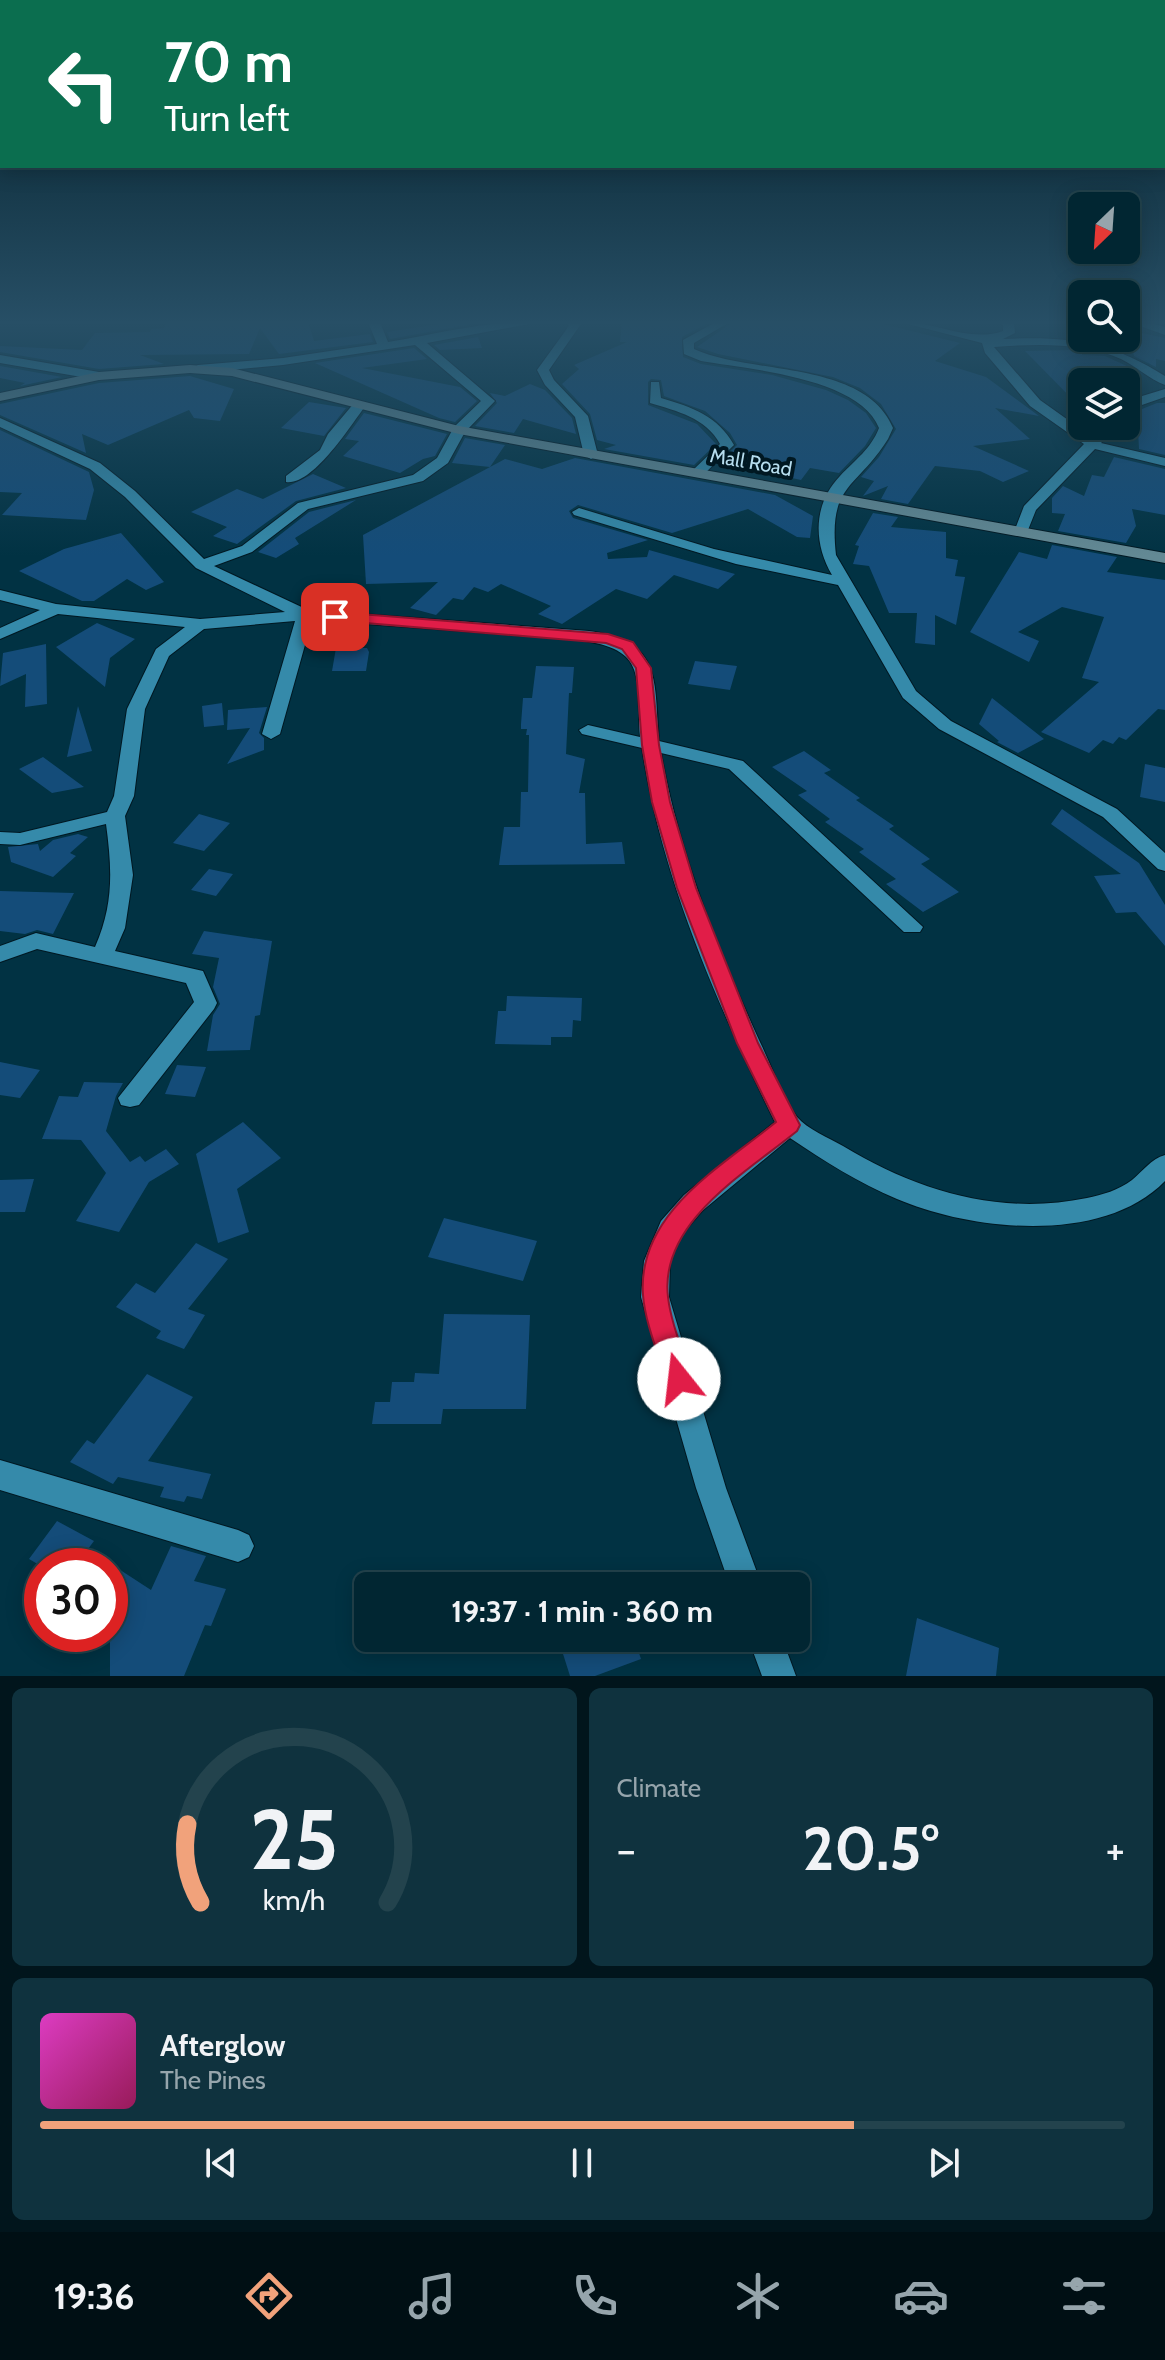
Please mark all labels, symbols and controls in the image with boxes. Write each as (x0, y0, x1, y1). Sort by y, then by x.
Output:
text: 70 m (164, 28, 293, 96)
icon: left (32, 32, 136, 136)
text: Turn left (164, 96, 289, 140)
north arrow (1068, 192, 1140, 264)
map controls (1068, 192, 1140, 440)
button: search (1068, 280, 1140, 352)
button: layers (1068, 368, 1140, 440)
street label: Mall Road (708, 443, 794, 481)
pin (301, 583, 369, 651)
icon: arrive (313, 595, 357, 639)
position arrow (637, 1337, 721, 1421)
speed limit sign: 30 (24, 1548, 128, 1652)
text: 19:37 · 1 min · 360 m (451, 1593, 713, 1630)
text: Climate (617, 1772, 701, 1804)
text: 25 (250, 1789, 339, 1890)
text: 20.5° (803, 1812, 939, 1885)
text: − (617, 1823, 636, 1876)
text: + (1106, 1823, 1125, 1876)
text: km/h (263, 1882, 326, 1917)
text: Afterglow (160, 2027, 286, 2064)
text: The Pines (160, 2064, 266, 2096)
icon: previous (199, 2141, 243, 2185)
icon: pause (560, 2141, 604, 2185)
icon: next (922, 2141, 966, 2185)
icon: directions (241, 2268, 297, 2324)
icon: music (404, 2268, 460, 2324)
icon: phone (567, 2268, 623, 2324)
icon: climate (730, 2268, 786, 2324)
icon: car (893, 2268, 949, 2324)
icon: filters (1056, 2268, 1112, 2324)
text: 19:36 (53, 2274, 135, 2318)

